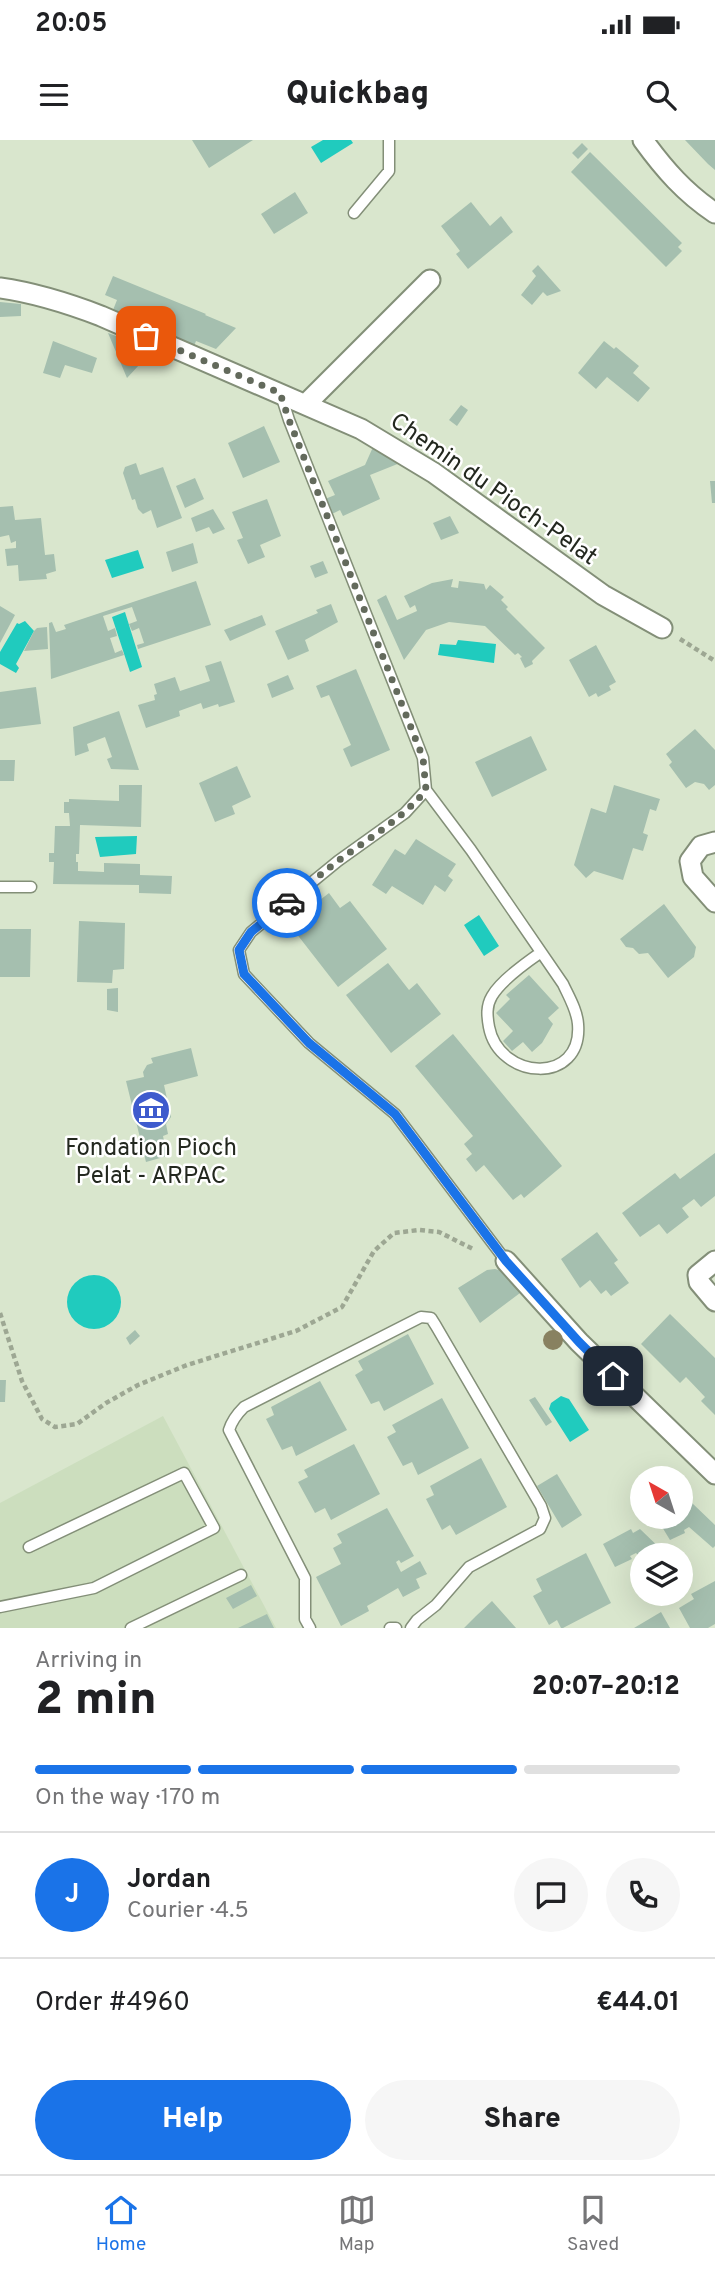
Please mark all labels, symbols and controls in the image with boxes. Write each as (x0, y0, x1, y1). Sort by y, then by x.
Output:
text: 20:05 (35, 8, 107, 41)
text: Quickbag (286, 75, 429, 115)
icon: menu (35, 76, 73, 114)
icon: search (642, 76, 680, 114)
pin (116, 306, 176, 366)
icon: bag (127, 317, 165, 355)
street label: Chemin du Pioch-Pelat (384, 407, 602, 573)
courier (252, 868, 322, 938)
icon: car (268, 884, 306, 922)
museum icon: Fondation Pioch Pelat - ARPAC (130, 1089, 172, 1131)
place label: Fondation Pioch Pelat - ARPAC (65, 1134, 237, 1192)
pin (583, 1346, 643, 1406)
icon: home (594, 1357, 632, 1395)
north arrow (630, 1466, 693, 1530)
map controls (630, 1466, 693, 1606)
button: layers (630, 1543, 693, 1606)
text: Arriving in (35, 1647, 142, 1676)
text: 20:07–20:12 (532, 1671, 680, 1704)
text: 2 min (35, 1672, 157, 1731)
text: On the way · 170 m (35, 1784, 220, 1813)
button: chat (514, 1858, 588, 1932)
button: phone (606, 1858, 680, 1932)
text: Jordan (127, 1864, 211, 1897)
text: J (65, 1879, 79, 1912)
text: Courier · 4.5 (127, 1897, 249, 1926)
text: Order #4960 (35, 1987, 190, 2020)
text: €44.01 (596, 1987, 680, 2020)
button: Help (35, 2080, 351, 2160)
button: Share (365, 2080, 680, 2160)
tab: Home (96, 2191, 146, 2257)
tab: Map (338, 2191, 376, 2257)
tab: Saved (567, 2191, 619, 2257)

